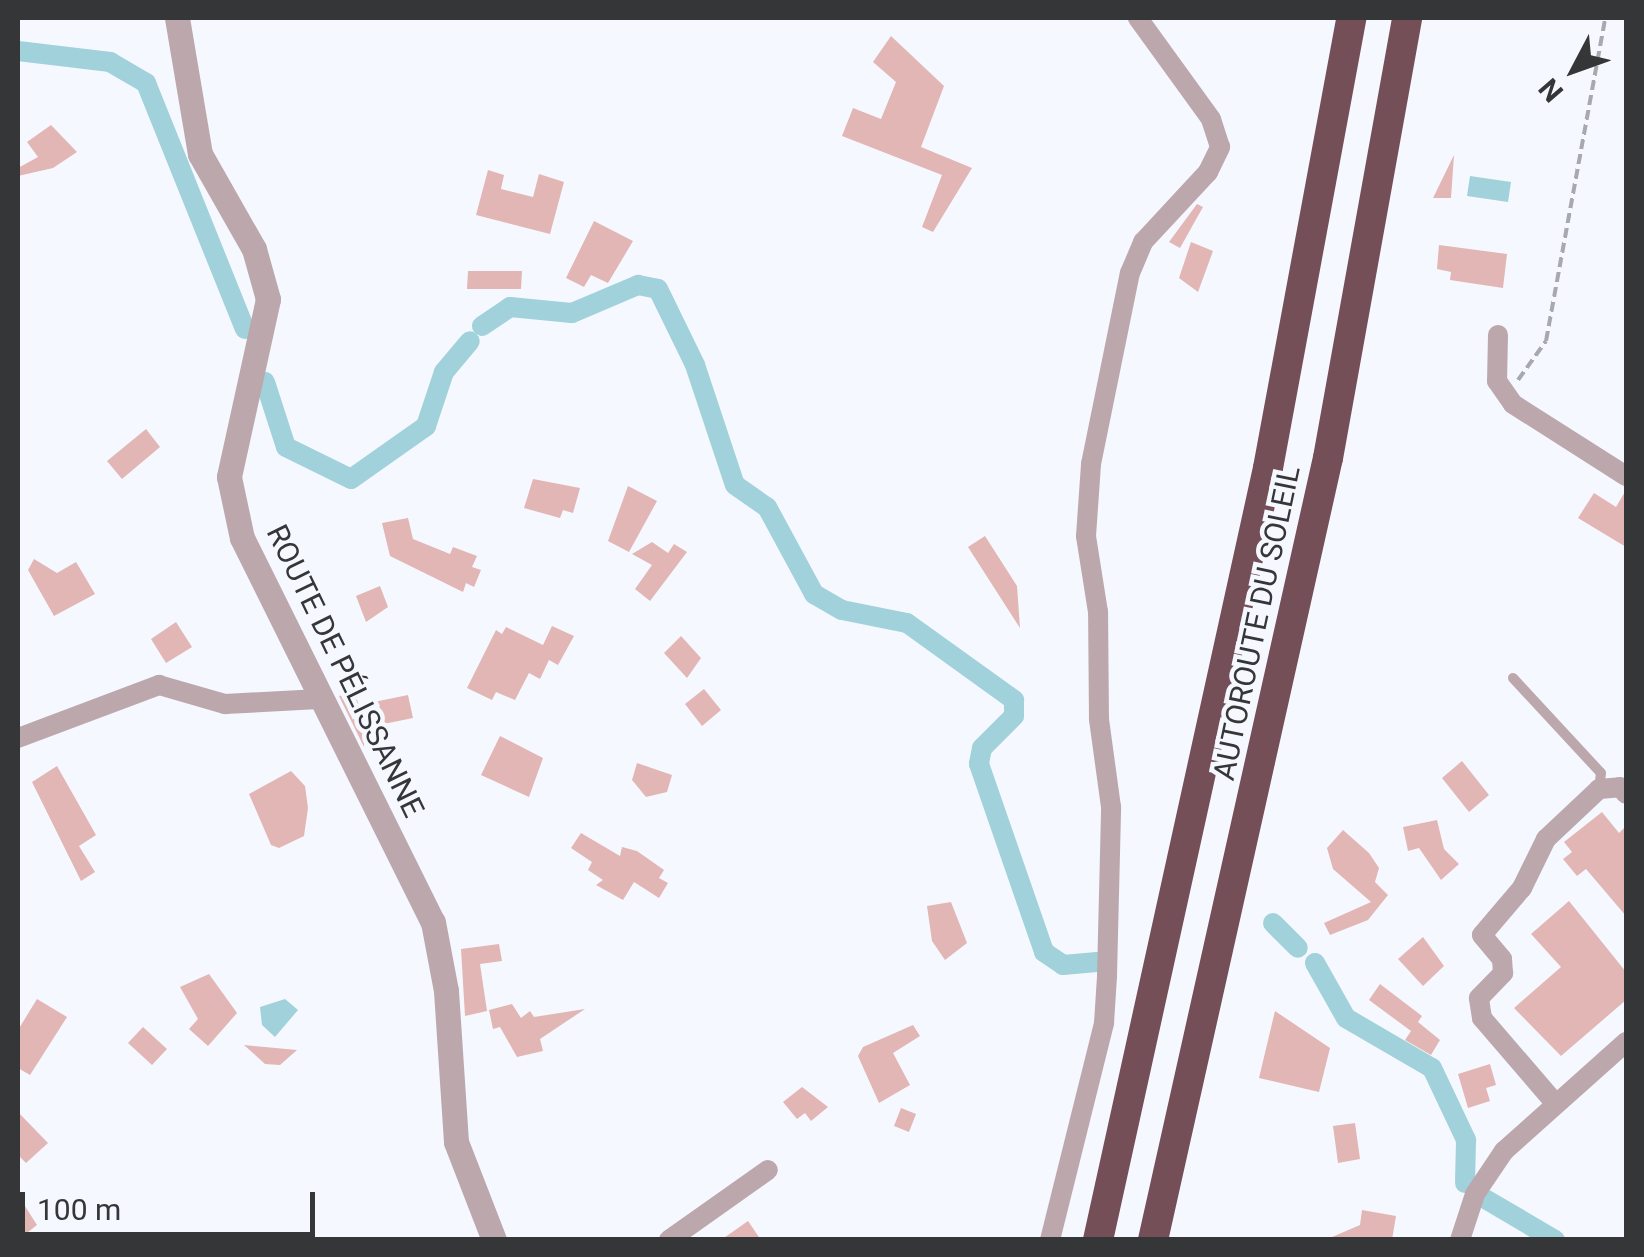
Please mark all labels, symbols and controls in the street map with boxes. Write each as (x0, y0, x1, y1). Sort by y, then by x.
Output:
north arrow (1524, 20, 1624, 120)
text: N (1532, 72, 1570, 108)
street label: AUTOROUTE DU SOLEIL (1206, 463, 1308, 783)
street label: ROUTE DE PÉLISSANNE (259, 519, 431, 823)
scale bar (25, 1172, 320, 1234)
text: 100 m (37, 1192, 121, 1227)

